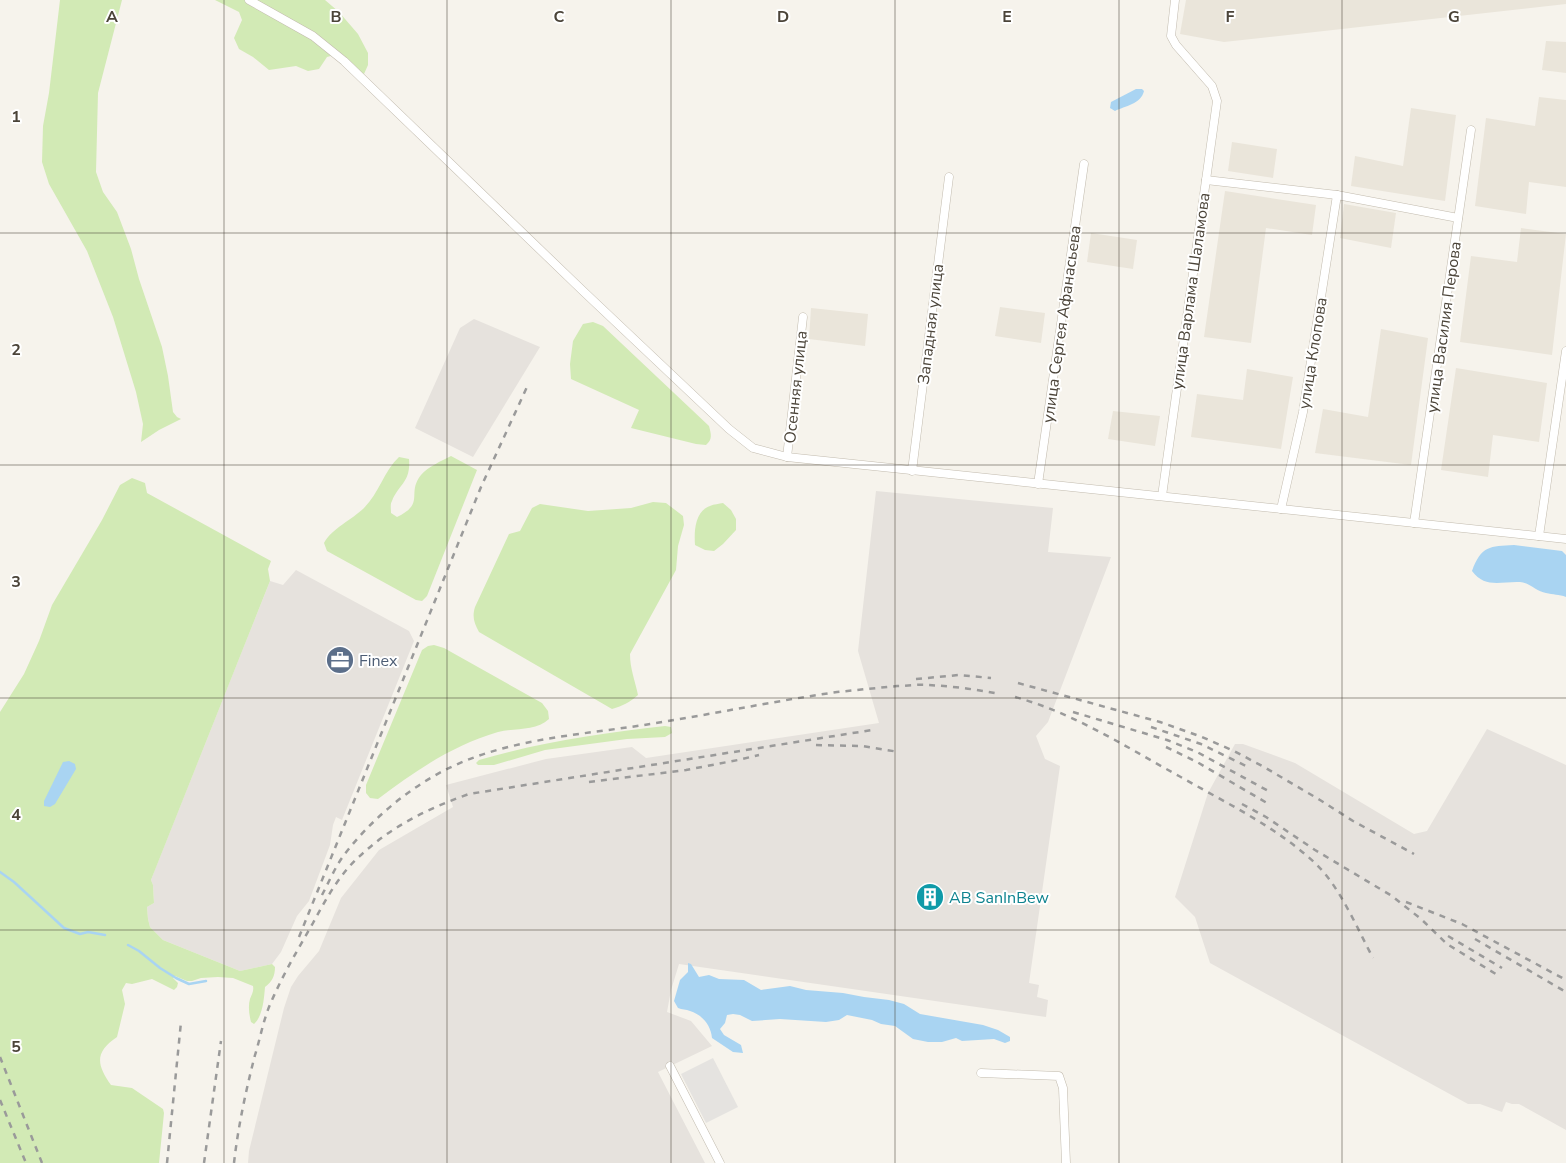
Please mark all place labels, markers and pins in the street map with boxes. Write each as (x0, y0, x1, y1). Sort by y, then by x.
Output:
office icon: Finex (325, 645, 355, 675)
place label: Finex (359, 650, 398, 672)
building icon: AB SanInBew (915, 882, 945, 912)
place label: AB SanInBew (949, 887, 1049, 909)

